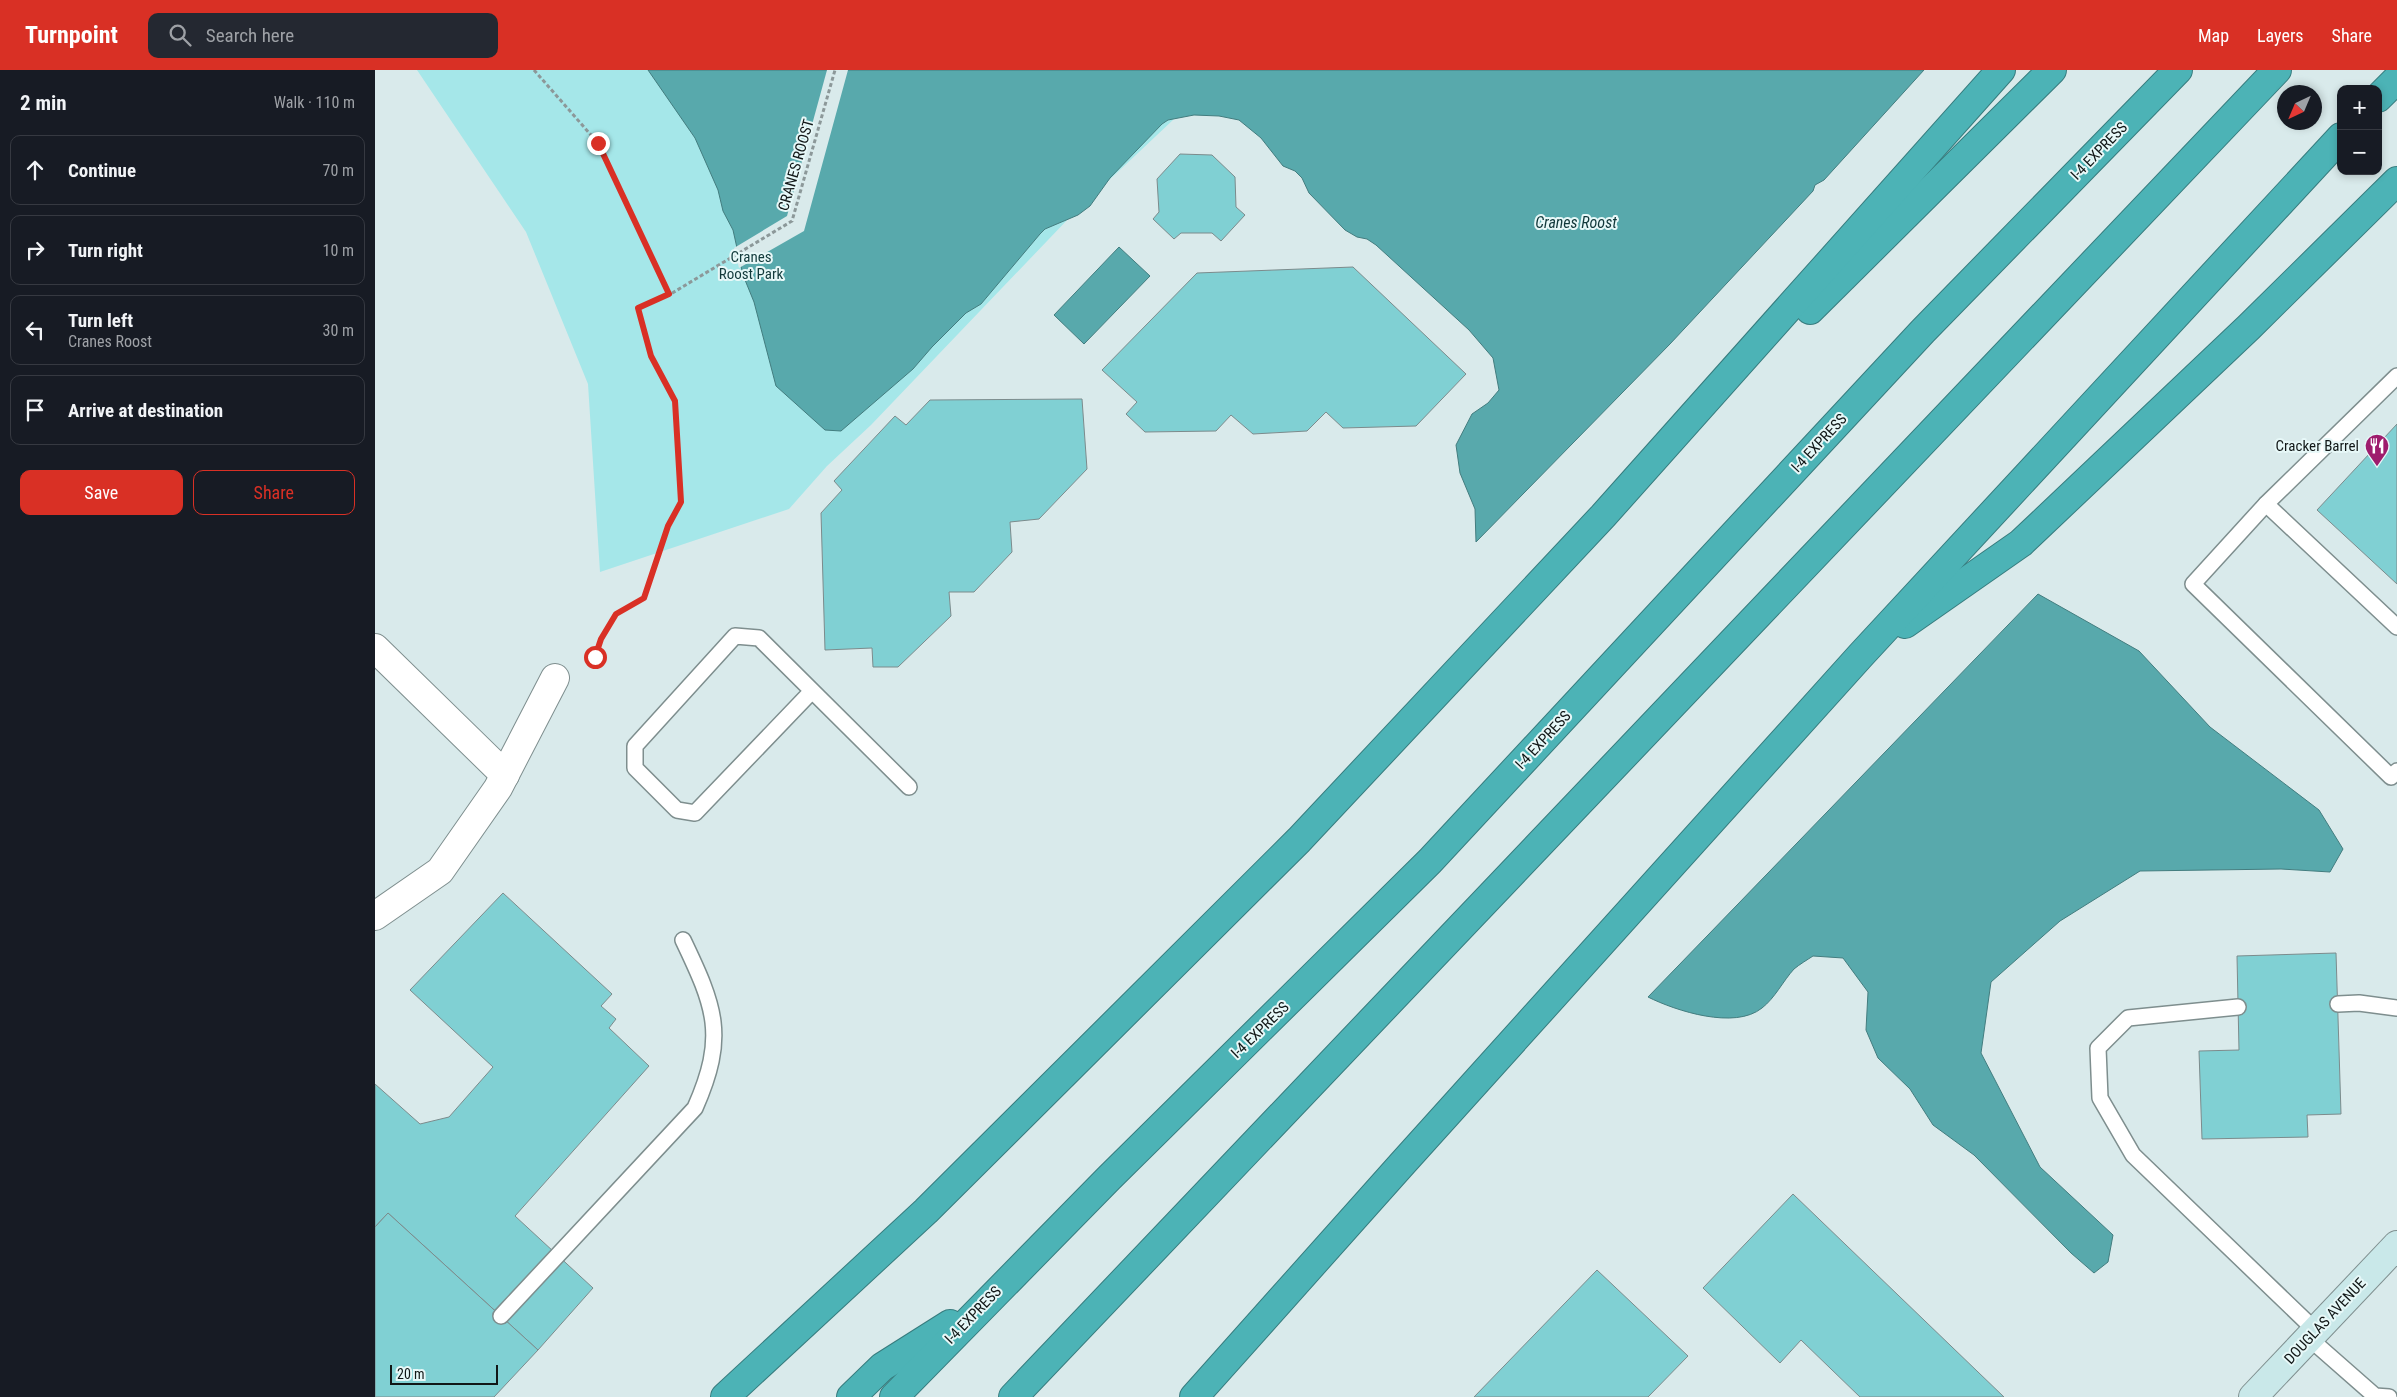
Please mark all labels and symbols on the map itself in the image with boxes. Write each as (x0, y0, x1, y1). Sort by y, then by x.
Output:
north arrow (2277, 85, 2322, 130)
street label: CRANES ROOST (774, 117, 818, 213)
street label: I-4 EXPRESS (2067, 118, 2131, 184)
route end (587, 132, 610, 155)
water label: Cranes Roost (1535, 213, 1617, 232)
park label: Cranes Roost Park (719, 248, 783, 283)
street label: I-4 EXPRESS (1787, 410, 1851, 476)
restaurant icon: Cracker Barrel (2364, 433, 2390, 467)
place label: Cracker Barrel (2276, 437, 2359, 455)
route start (584, 646, 607, 669)
street label: I-4 EXPRESS (1511, 707, 1575, 773)
street label: I-4 EXPRESS (1227, 998, 1293, 1062)
street label: DOUGLAS AVENUE (2281, 1274, 2369, 1368)
street label: I-4 EXPRESS (941, 1282, 1005, 1348)
scale bar (390, 1362, 497, 1385)

